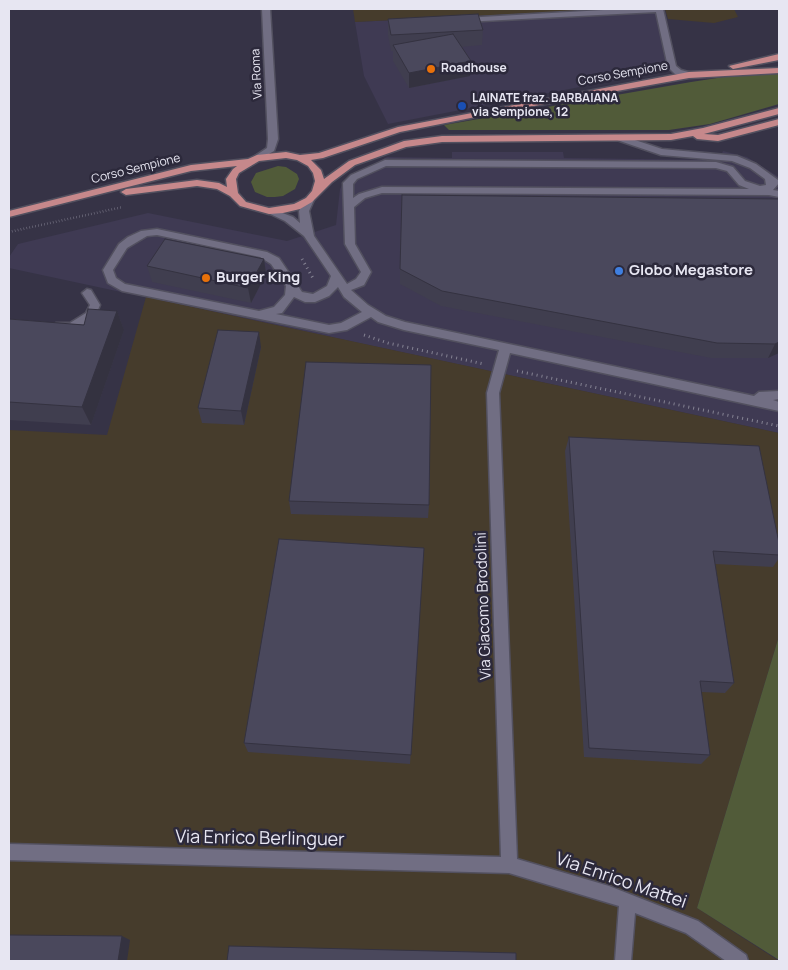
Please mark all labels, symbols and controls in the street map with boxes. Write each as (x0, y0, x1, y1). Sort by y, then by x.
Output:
street label: Via Roma (248, 48, 266, 100)
street label: Corso Sempione (577, 59, 669, 89)
place label: Roadhouse (441, 62, 507, 76)
marker: Roadhouse (425, 63, 437, 75)
place label: LAINATE fraz. BARBAIANA via Sempione, 12 (472, 92, 618, 120)
marker: LAINATE fraz. BARBAIANA via Sempione, 12 (456, 100, 468, 112)
street label: Corso Sempione (90, 151, 182, 187)
place label: Globo Megastore (629, 262, 753, 280)
marker: Globo Megastore (613, 265, 625, 277)
place label: Burger King (216, 269, 300, 287)
marker: Burger King (200, 272, 212, 284)
street label: Via Giacomo Brodolini (472, 532, 496, 680)
street label: Via Enrico Berlinguer (175, 827, 345, 851)
street label: Via Enrico Mattei (553, 848, 689, 914)

